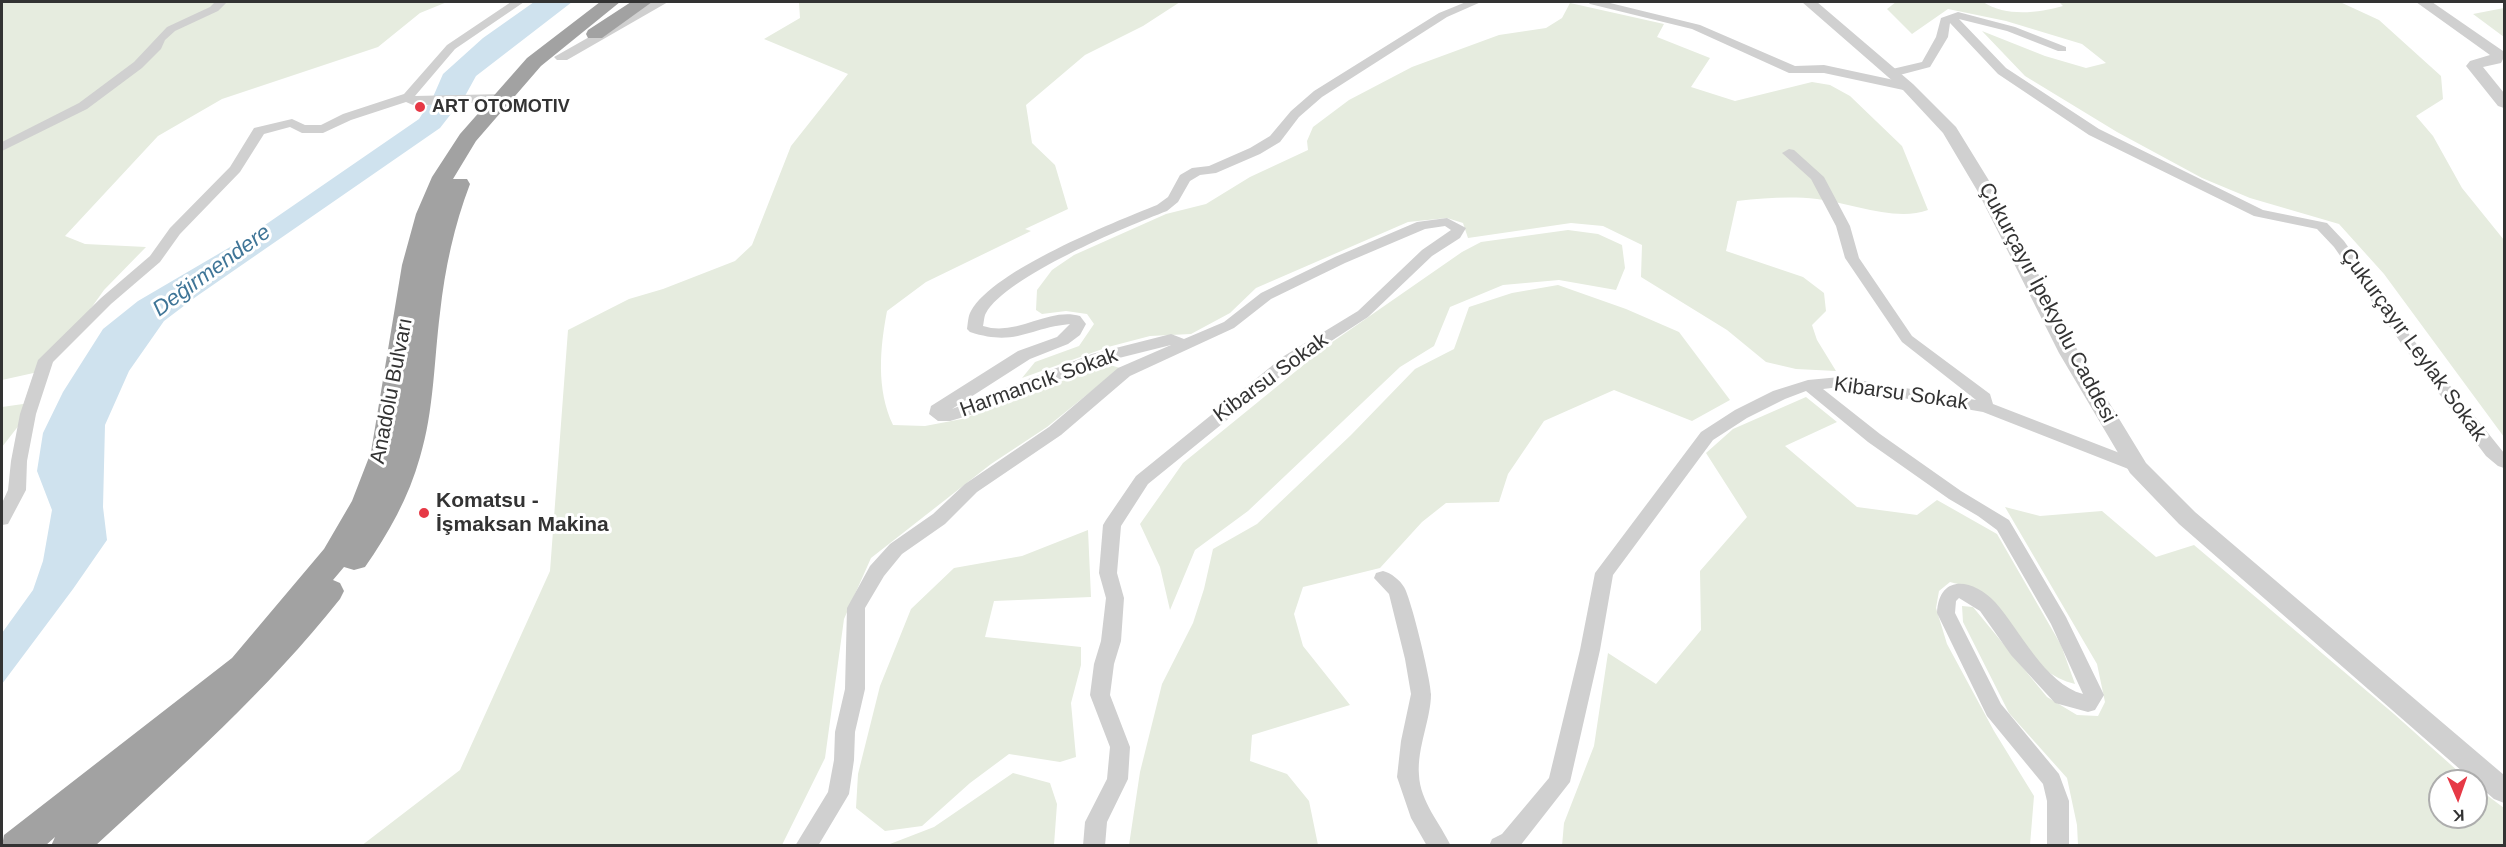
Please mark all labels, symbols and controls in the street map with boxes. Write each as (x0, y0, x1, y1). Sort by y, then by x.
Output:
place label: ART OTOMOTIV (432, 96, 570, 118)
marker: ART OTOMOTIV (413, 100, 427, 114)
street label: Çukurçayır İpekyolu Caddesi (1973, 179, 2121, 427)
water label: Değirmendere (148, 219, 276, 323)
street label: Çukurçayır Leylak Sokak (2335, 244, 2491, 446)
street label: Anadolu Bulvarı (365, 316, 419, 466)
street label: Kibarsu Sokak (1209, 328, 1333, 428)
street label: Harmancık Sokak (957, 343, 1121, 423)
street label: Kibarsu Sokak (1832, 372, 1970, 416)
place label: Komatsu - İşmaksan Makina (436, 488, 609, 538)
marker: Komatsu - İşmaksan Makina (417, 506, 431, 520)
north arrow (2428, 769, 2488, 829)
text: K (2453, 807, 2465, 824)

